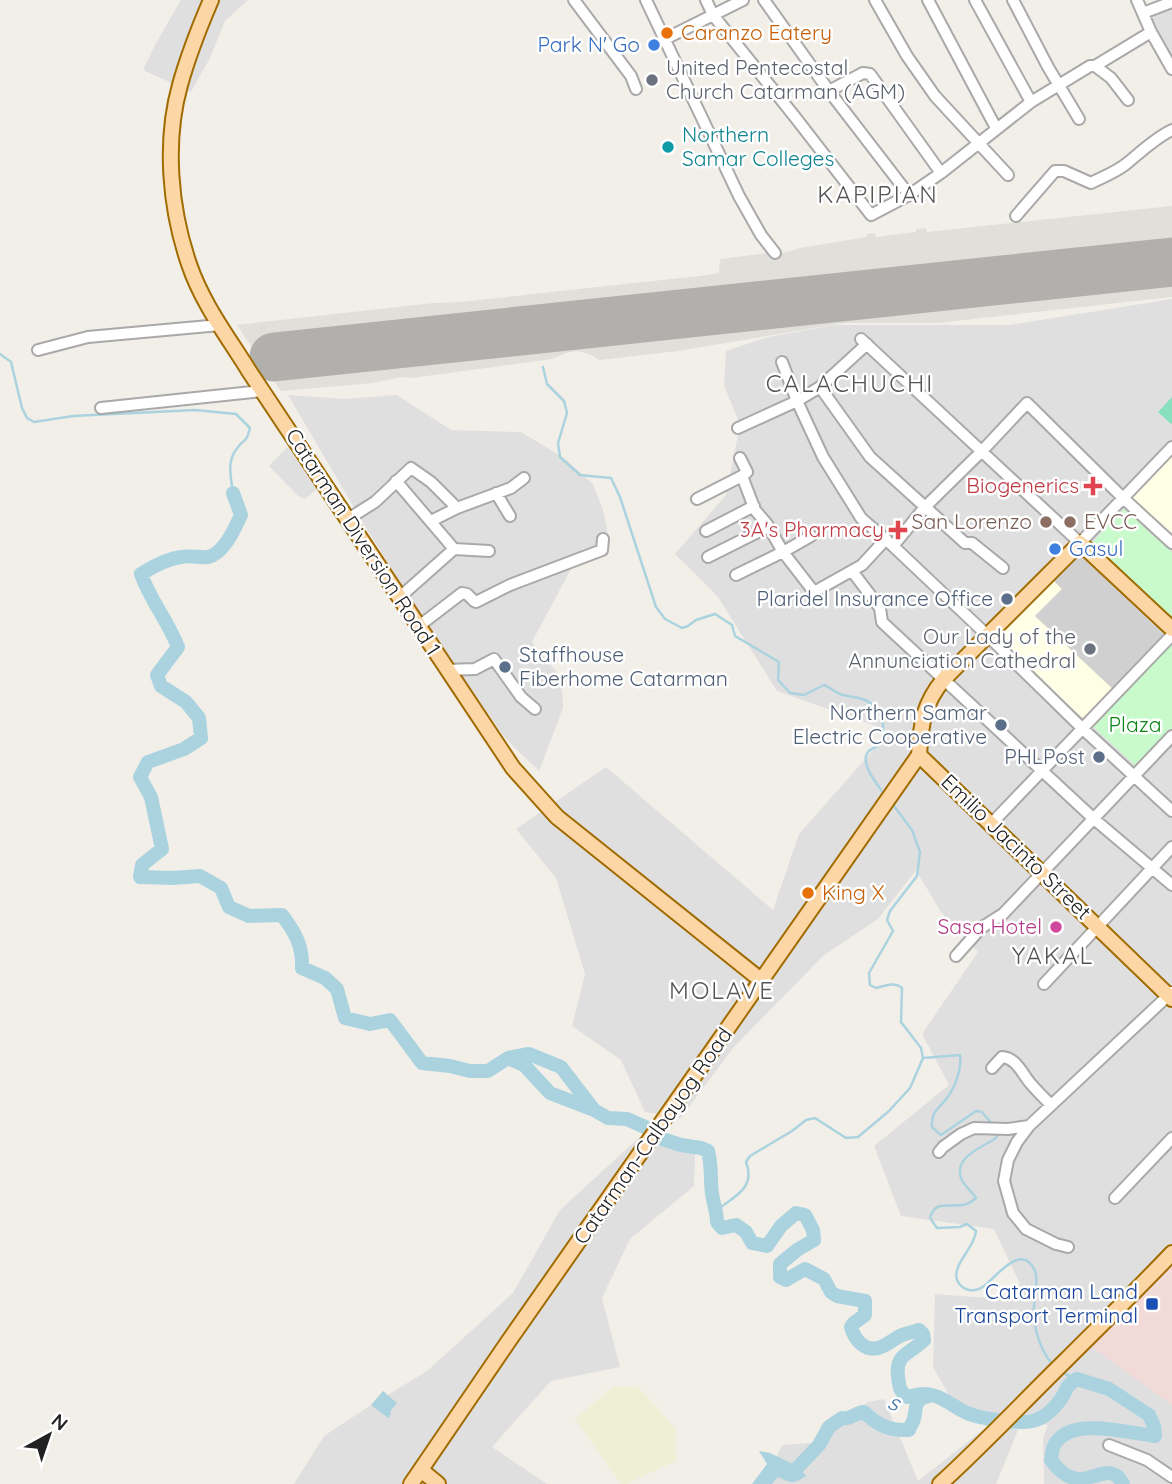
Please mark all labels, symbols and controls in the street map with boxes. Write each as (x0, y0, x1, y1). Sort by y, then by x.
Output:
place label: Caranzo Eatery (681, 19, 832, 45)
marker: Caranzo Eatery (659, 25, 675, 41)
place label: Park N' Go (537, 31, 640, 57)
marker: Park N' Go (646, 37, 662, 53)
place label: United Pentecostal Church Catarman (AGM) (666, 54, 905, 104)
marker: United Pentecostal Church Catarman (AGM) (644, 72, 660, 88)
place label: Northern Samar Colleges (682, 121, 834, 171)
marker: Northern Samar Colleges (660, 139, 676, 155)
district label: KAPIPIAN (817, 179, 939, 209)
district label: CALACHUCHI (766, 368, 934, 398)
street label: Catarman Diversion Road 1 (281, 423, 447, 660)
place label: Biogenerics (966, 472, 1079, 498)
marker: Biogenerics (1085, 478, 1101, 494)
place label: San Lorenzo (912, 508, 1032, 534)
place label: EVCC (1084, 508, 1137, 534)
marker: San Lorenzo (1038, 514, 1054, 530)
marker: EVCC (1062, 514, 1078, 530)
place label: 3A's Pharmacy (740, 516, 884, 542)
marker: 3A's Pharmacy (890, 522, 906, 538)
place label: Gasul (1069, 535, 1123, 561)
marker: Gasul (1047, 541, 1063, 557)
place label: Plaridel Insurance Office (756, 585, 993, 611)
marker: Plaridel Insurance Office (999, 591, 1015, 607)
place label: Our Lady of the Annunciation Cathedral (848, 623, 1076, 673)
place label: Staffhouse Fiberhome Catarman (519, 641, 728, 691)
marker: Our Lady of the Annunciation Cathedral (1082, 641, 1098, 657)
marker: Staffhouse Fiberhome Catarman (497, 659, 513, 675)
place label: Northern Samar Electric Cooperative (793, 699, 987, 749)
park label: Plaza (1109, 711, 1161, 737)
marker: Northern Samar Electric Cooperative (993, 717, 1009, 733)
place label: PHLPost (1004, 743, 1085, 769)
marker: PHLPost (1091, 749, 1107, 765)
street label: Emilio Jacinto Street (936, 768, 1097, 925)
place label: King X (822, 879, 885, 905)
marker: King X (800, 885, 816, 901)
place label: Sasa Hotel (937, 913, 1042, 939)
marker: Sasa Hotel (1048, 919, 1064, 935)
district label: YAKAL (1012, 940, 1094, 970)
district label: MOLAVE (669, 975, 775, 1005)
street label: Catarman-Calbayog Road (567, 1022, 737, 1249)
place label: Catarman Land Transport Terminal (954, 1278, 1138, 1328)
marker: Catarman Land Transport Terminal (1144, 1296, 1160, 1312)
water label: s (884, 1386, 907, 1418)
north arrow (14, 1400, 84, 1470)
text: N (47, 1408, 73, 1436)

